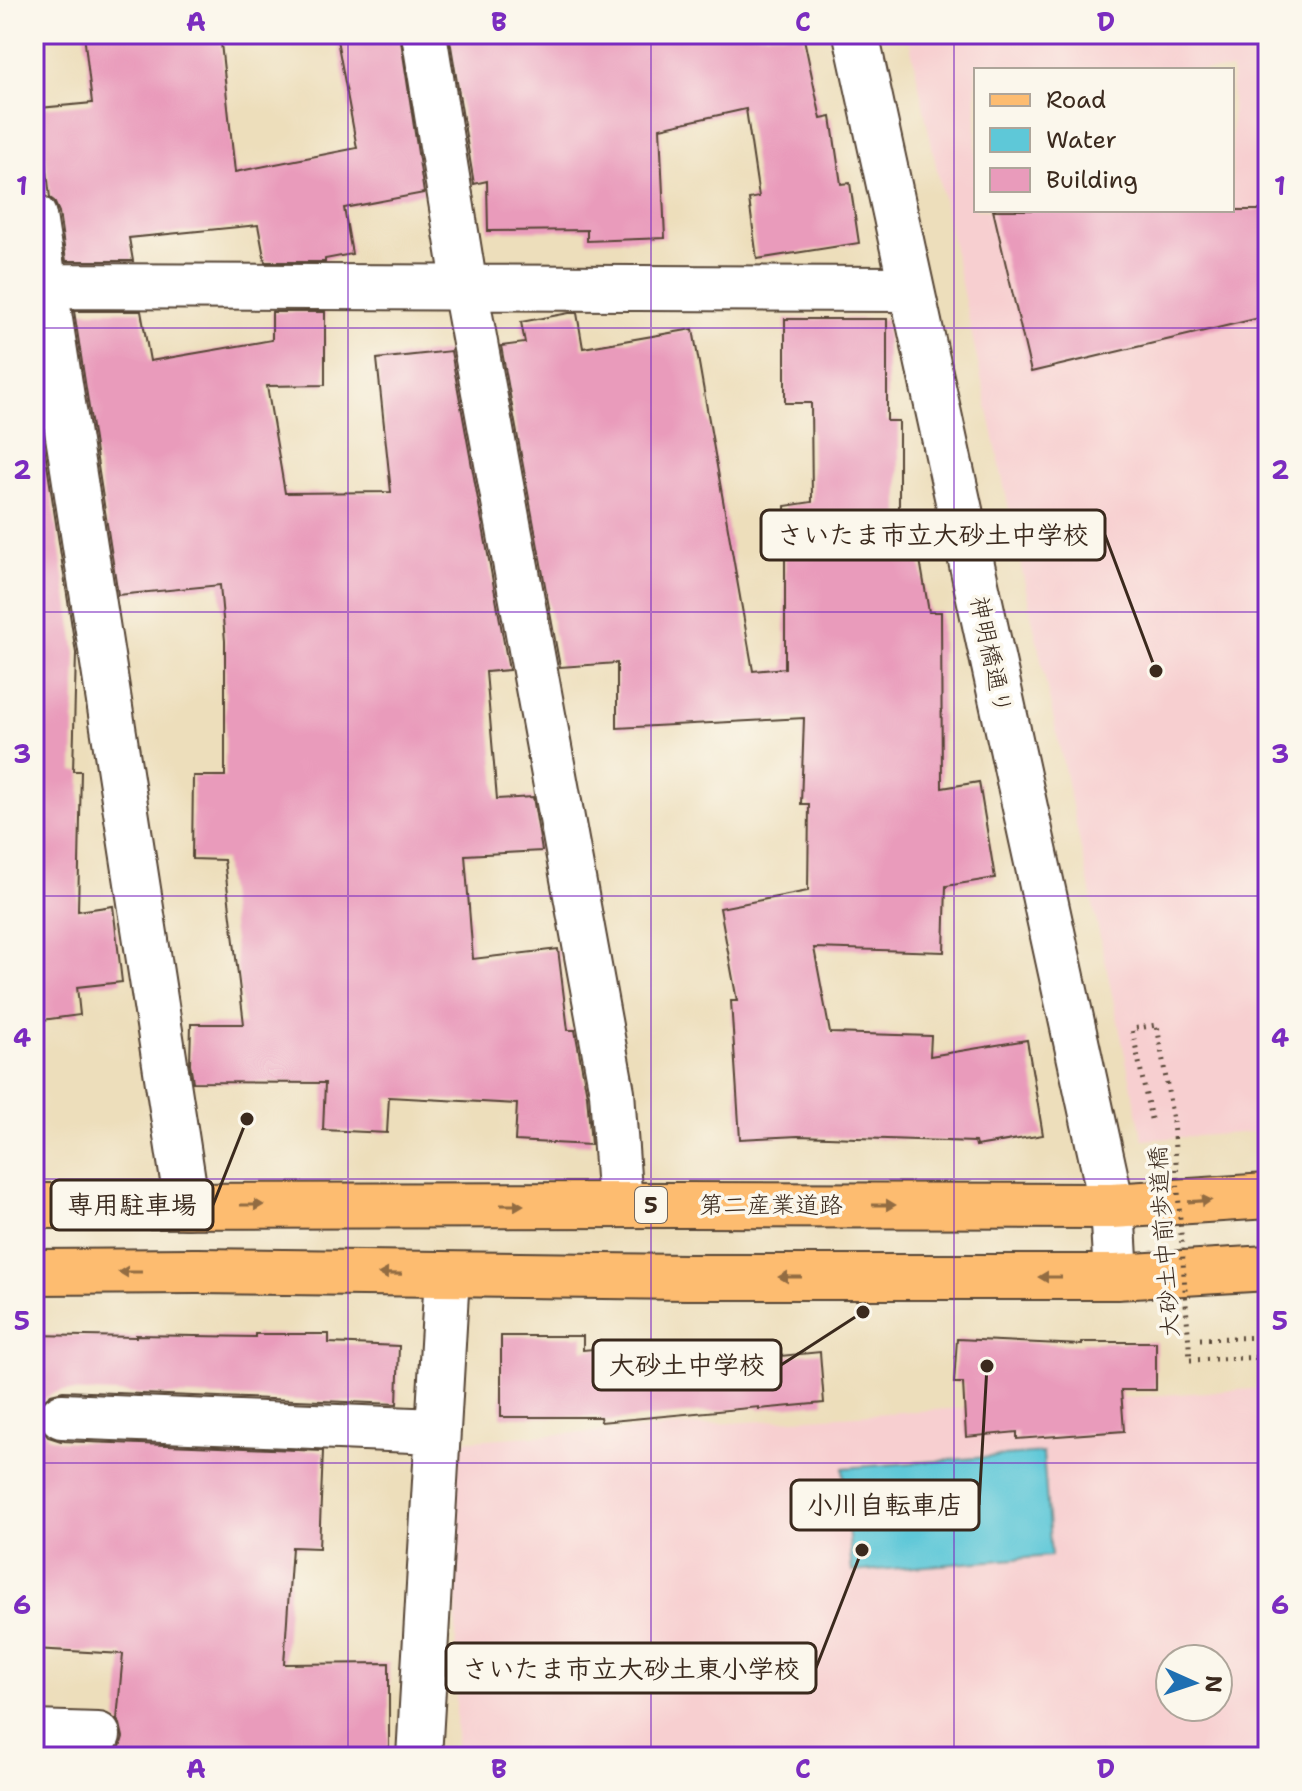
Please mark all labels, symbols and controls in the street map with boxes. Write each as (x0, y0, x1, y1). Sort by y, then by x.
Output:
text: A (186, 4, 206, 39)
text: B (491, 4, 507, 39)
text: C (795, 4, 811, 39)
text: D (1097, 4, 1115, 39)
legend (974, 68, 1234, 212)
text: Road (1046, 84, 1106, 116)
text: Water (1046, 124, 1117, 156)
text: Building (1046, 164, 1138, 196)
text: 1 (16, 168, 28, 203)
text: 1 (1274, 168, 1286, 203)
text: 2 (13, 452, 31, 487)
text: 2 (1271, 452, 1289, 487)
callout: さいたま市立大砂土中学校 (761, 510, 1105, 560)
text: さいたま市立大砂土中学校 (777, 517, 1089, 552)
street label: 神明橋通り (963, 593, 1019, 717)
text: 3 (13, 736, 31, 771)
text: 3 (1271, 736, 1289, 771)
text: 4 (13, 1020, 31, 1055)
text: 4 (1271, 1020, 1289, 1055)
street label: 大砂土中前歩道橋 (1141, 1145, 1187, 1339)
callout: 専用駐車場 (51, 1180, 213, 1230)
text: 専用駐車場 (67, 1187, 197, 1222)
road number: 5 (635, 1187, 667, 1223)
street label: 第二産業道路 (699, 1189, 843, 1221)
one-way arrow (1188, 1194, 1213, 1207)
one-way arrow (240, 1199, 265, 1212)
one-way arrow (500, 1199, 525, 1211)
one-way arrow (872, 1199, 897, 1212)
one-way arrow (117, 1266, 142, 1278)
one-way arrow (377, 1268, 402, 1280)
one-way arrow (777, 1271, 802, 1283)
one-way arrow (1037, 1271, 1062, 1283)
text: 5 (14, 1303, 30, 1338)
text: 5 (1272, 1303, 1288, 1338)
callout: 大砂土中学校 (593, 1340, 781, 1390)
text: 大砂土中学校 (609, 1347, 765, 1382)
callout: 小川自転車店 (791, 1480, 979, 1530)
text: 小川自転車店 (807, 1487, 963, 1522)
text: 6 (13, 1587, 31, 1622)
text: 6 (1271, 1587, 1289, 1622)
callout: さいたま市立大砂土東小学校 (446, 1643, 816, 1693)
north arrow (1154, 1643, 1234, 1723)
text: さいたま市立大砂土東小学校 (462, 1651, 800, 1686)
text: N (1199, 1675, 1228, 1693)
text: A (186, 1751, 206, 1786)
text: B (491, 1751, 507, 1786)
text: C (795, 1751, 811, 1786)
text: D (1097, 1751, 1115, 1786)

